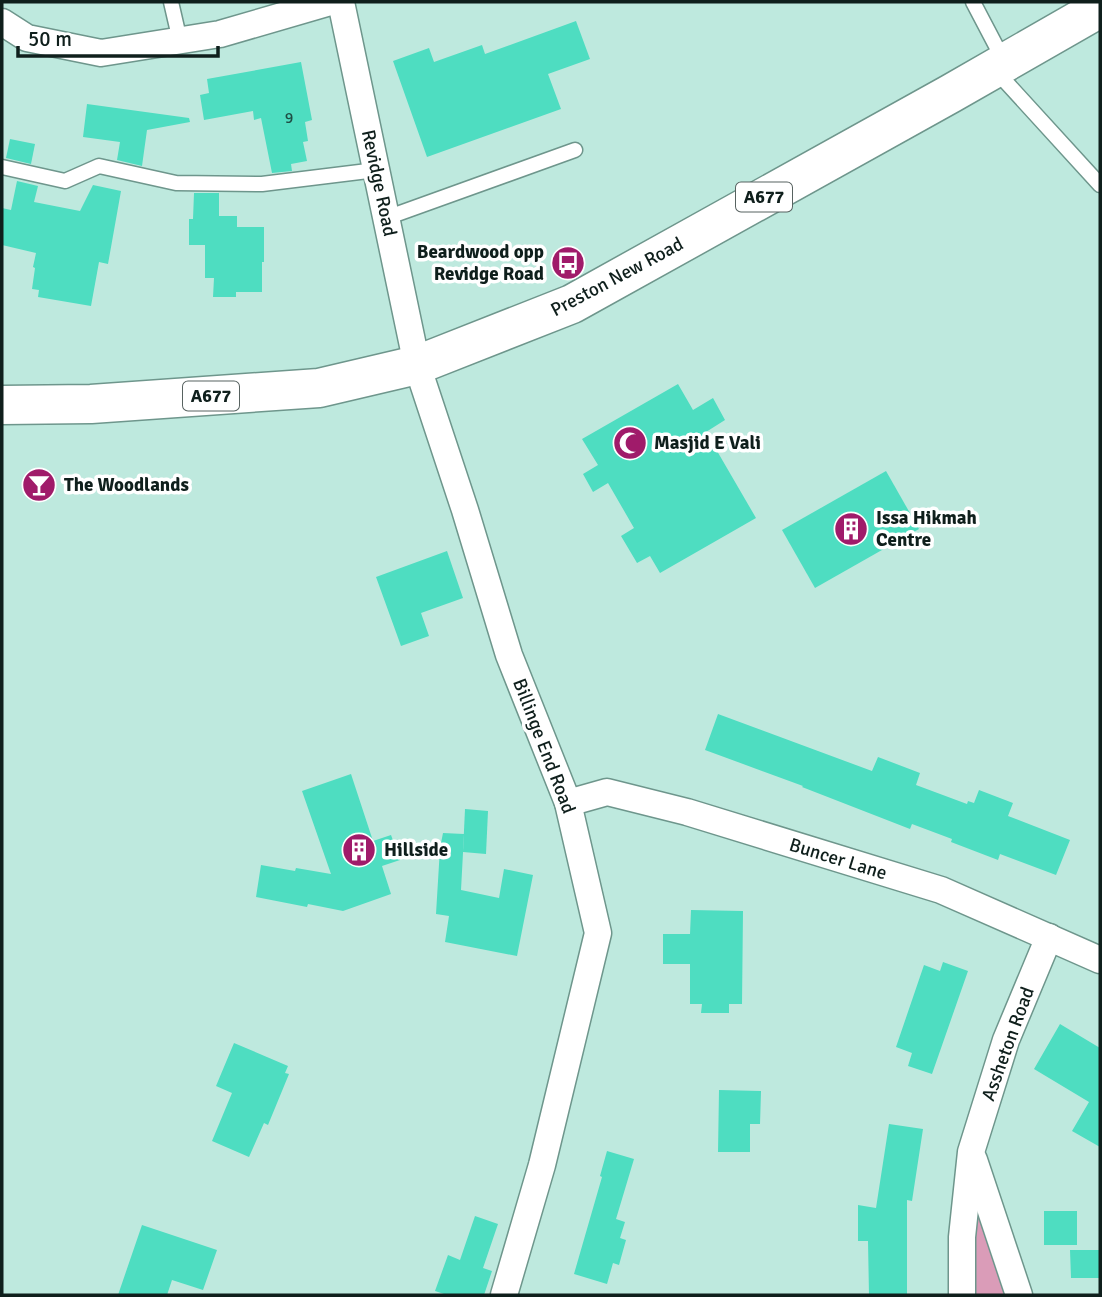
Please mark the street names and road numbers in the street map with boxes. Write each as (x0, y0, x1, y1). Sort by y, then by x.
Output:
street label: Revidge Road (356, 127, 402, 239)
road number: A677 (736, 182, 792, 212)
street label: Preston New Road (547, 232, 687, 322)
road number: A677 (183, 382, 239, 410)
street label: Billinge End Road (507, 675, 581, 817)
street label: Buncer Lane (786, 833, 890, 885)
street label: Assheton Road (976, 984, 1040, 1104)

